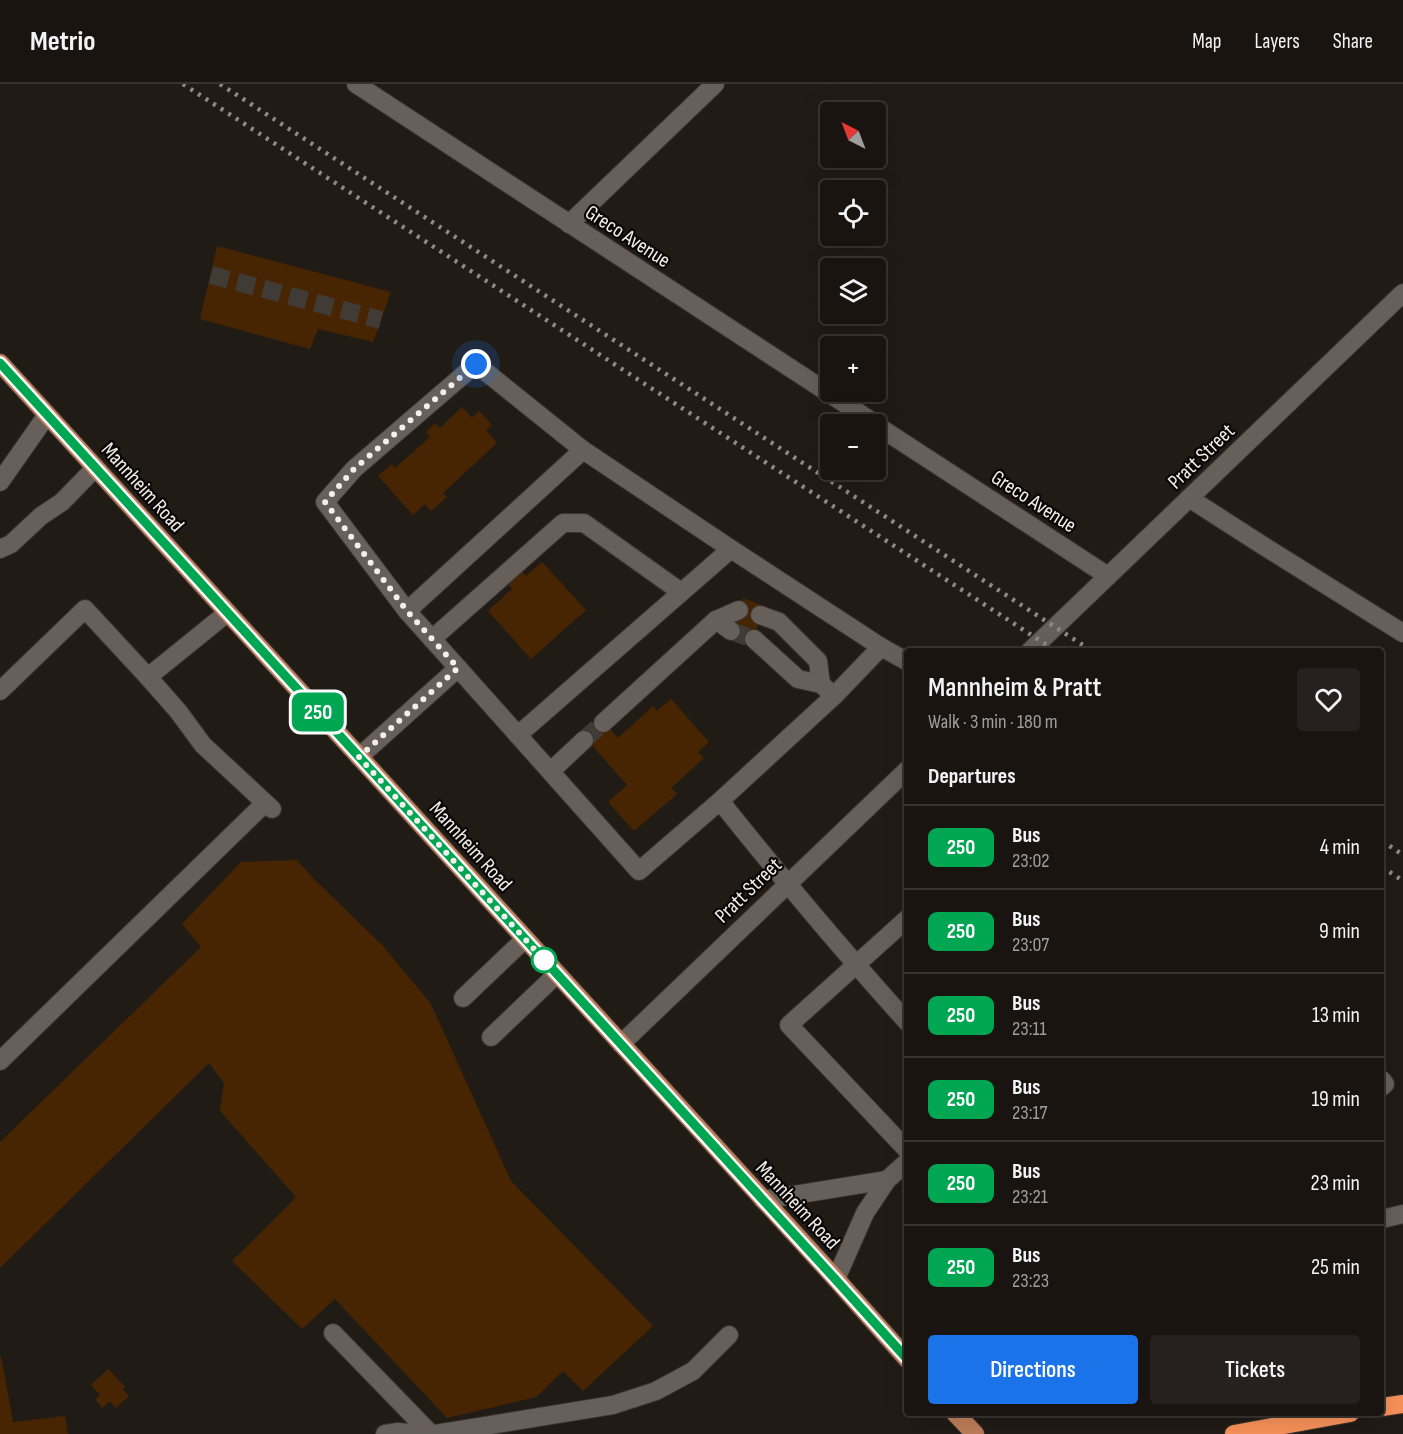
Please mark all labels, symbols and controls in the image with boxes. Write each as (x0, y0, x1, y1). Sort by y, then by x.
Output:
text: Metrio (30, 25, 95, 58)
text: Map (1192, 29, 1221, 54)
text: Layers (1254, 29, 1300, 54)
text: Share (1333, 29, 1373, 54)
north arrow (820, 102, 886, 168)
map controls (820, 102, 886, 480)
button: locate (820, 180, 886, 246)
street label: Greco Avenue (581, 200, 675, 273)
button: layers (820, 258, 886, 324)
button: + (820, 336, 886, 402)
your location (461, 349, 491, 379)
button: − (820, 414, 886, 480)
street label: Pratt Street (1163, 419, 1240, 494)
street label: Mannheim Road (96, 437, 189, 537)
street label: Greco Avenue (987, 465, 1081, 538)
button: heart (1297, 668, 1360, 731)
text: Mannheim & Pratt (928, 671, 1101, 704)
line badge: 250 (284, 692, 352, 732)
text: 250 (304, 700, 332, 725)
text: Walk · 3 min · 180 m (928, 710, 1058, 734)
text: Departures (928, 763, 1016, 790)
street label: Mannheim Road (424, 796, 517, 896)
text: Bus (1012, 822, 1041, 849)
text: 4 min (1320, 834, 1360, 861)
text: 250 (947, 835, 975, 860)
text: 23:02 (1012, 849, 1050, 873)
street label: Pratt Street (710, 853, 787, 928)
text: Bus (1012, 906, 1041, 933)
text: 9 min (1319, 918, 1360, 945)
text: 250 (947, 919, 975, 944)
text: 23:07 (1012, 933, 1049, 957)
unlabelled marker (531, 947, 557, 973)
text: Bus (1012, 990, 1041, 1017)
text: 13 min (1312, 1002, 1360, 1029)
text: 250 (947, 1003, 975, 1028)
text: 23:11 (1012, 1017, 1046, 1041)
text: Bus (1012, 1074, 1041, 1101)
text: 19 min (1311, 1086, 1360, 1113)
text: 250 (947, 1087, 975, 1112)
text: 23:17 (1012, 1101, 1047, 1125)
street label: Mannheim Road (750, 1156, 845, 1255)
text: Bus (1012, 1158, 1041, 1185)
text: 23 min (1311, 1170, 1360, 1197)
text: 250 (947, 1171, 975, 1196)
text: 23:21 (1012, 1185, 1048, 1209)
text: Bus (1012, 1242, 1041, 1269)
text: 25 min (1311, 1254, 1360, 1281)
text: 250 (947, 1255, 975, 1280)
text: 23:23 (1012, 1269, 1049, 1293)
button: Directions (928, 1335, 1138, 1404)
button: Tickets (1150, 1335, 1360, 1404)

